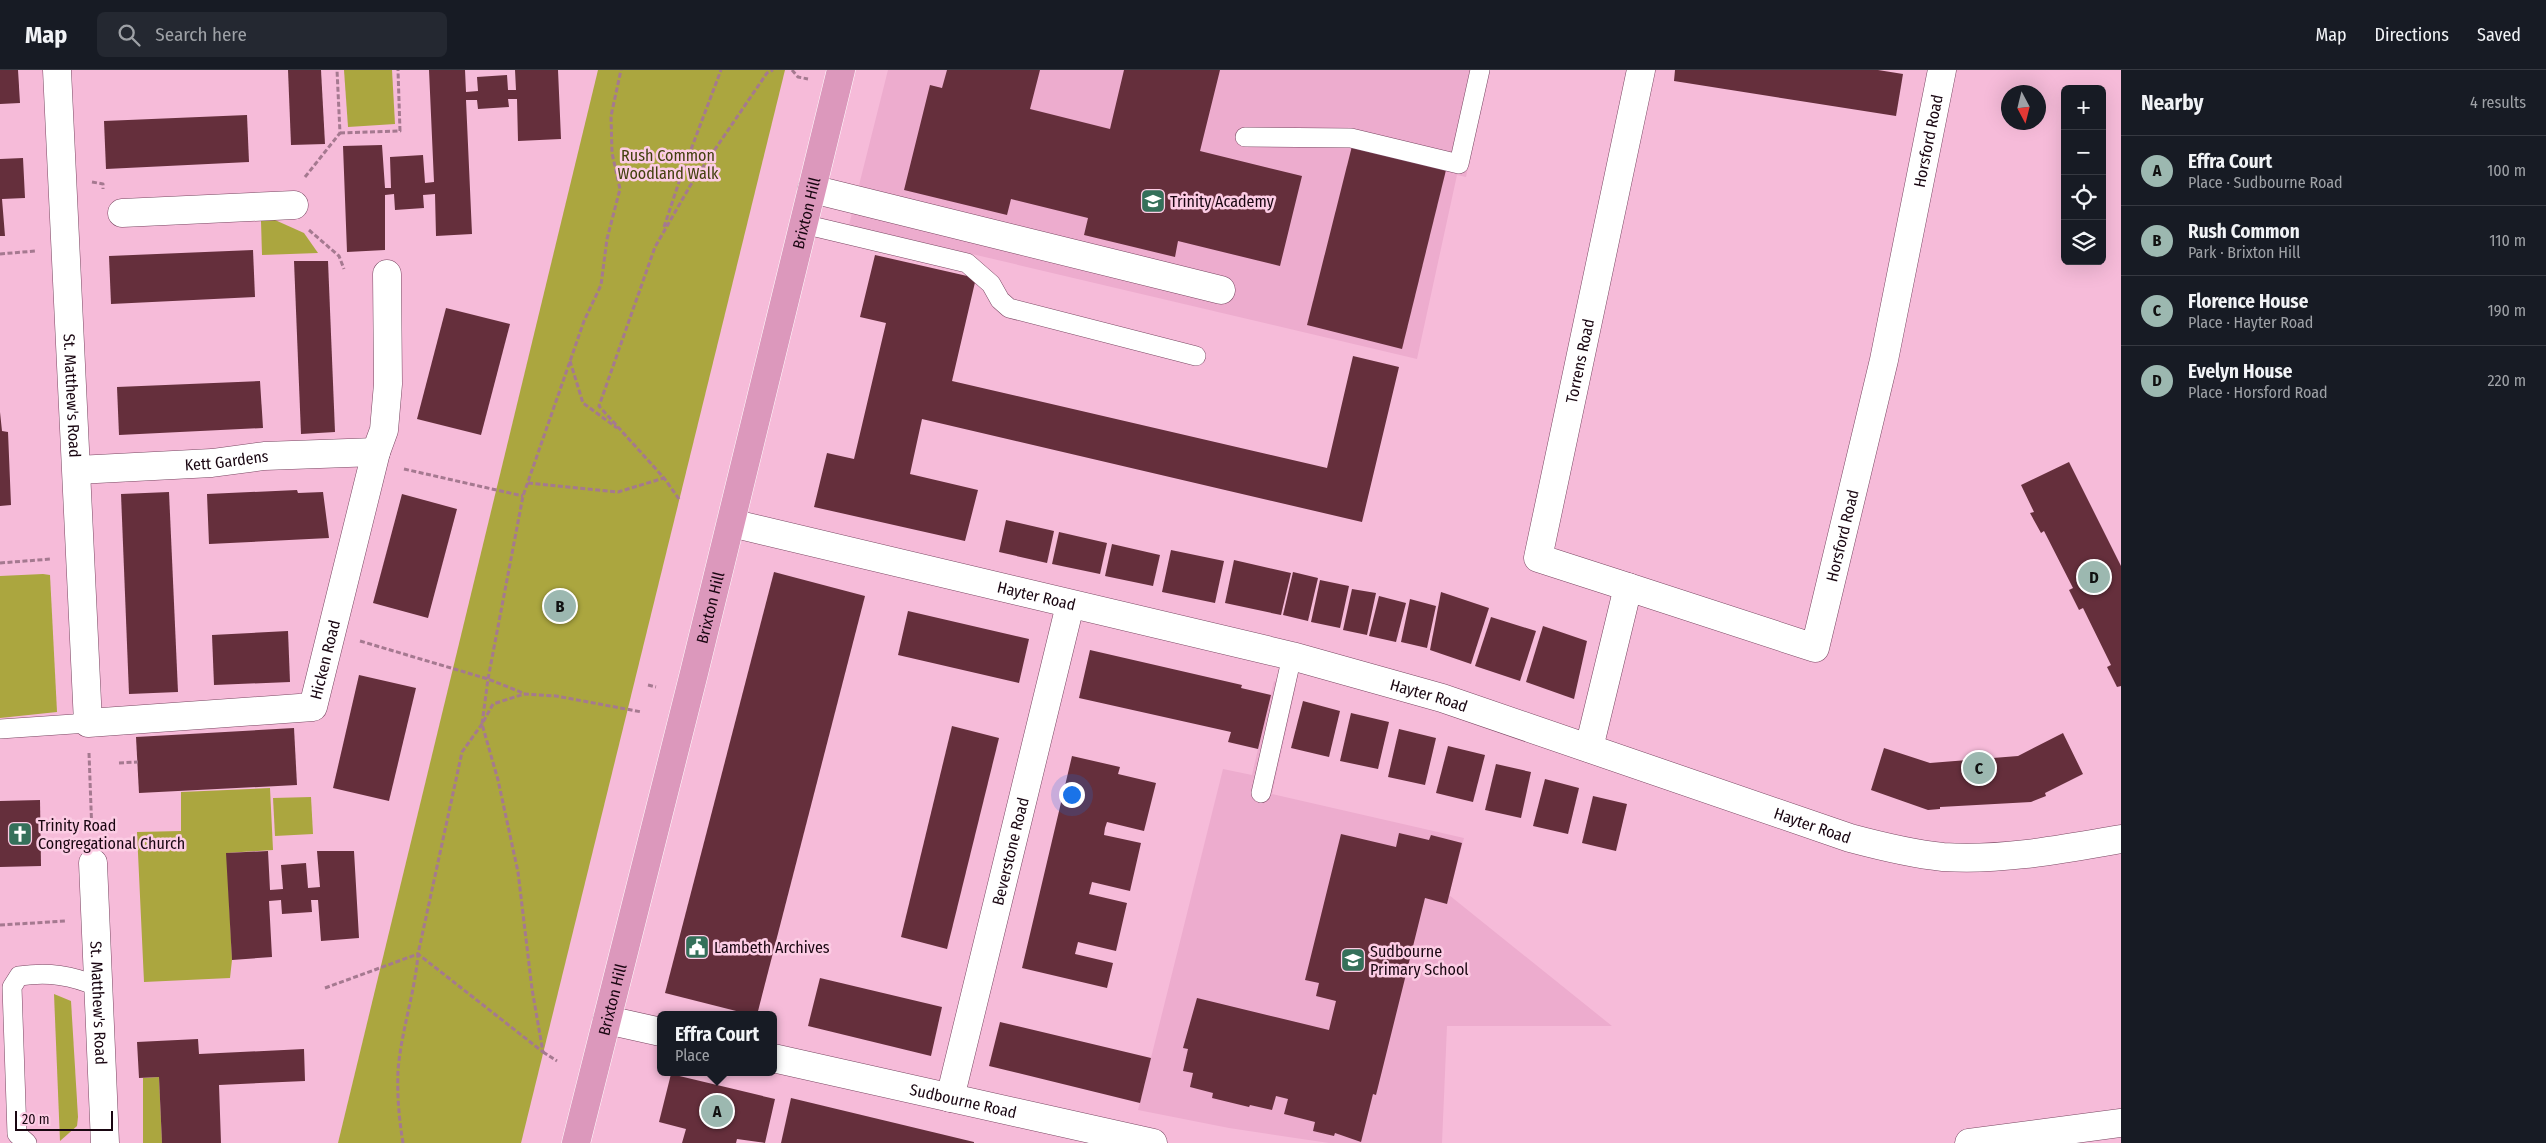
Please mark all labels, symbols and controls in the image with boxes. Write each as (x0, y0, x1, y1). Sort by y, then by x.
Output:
search box (97, 12, 447, 57)
text: Map (25, 21, 67, 49)
icon: search (115, 21, 143, 49)
text: Search here (155, 23, 247, 46)
text: Map (2315, 24, 2347, 46)
text: Directions (2375, 24, 2449, 46)
text: Saved (2477, 24, 2521, 46)
north arrow (2001, 85, 2046, 130)
map controls (2061, 85, 2106, 265)
button: + (2061, 85, 2106, 130)
text: Nearby (2141, 90, 2203, 116)
street label: Horsford Road (1910, 93, 1947, 189)
text: 4 results (2470, 93, 2526, 112)
button: − (2061, 130, 2106, 175)
park label: Rush Common Woodland Walk (618, 146, 719, 183)
text: Effra Court (2188, 150, 2272, 173)
text: A (2153, 161, 2161, 180)
text: 100 m (2487, 161, 2526, 180)
text: Place · Sudbourne Road (2188, 173, 2343, 192)
street label: Brixton Hill (789, 175, 825, 251)
button: locate (2061, 175, 2106, 220)
school or university icon: Trinity Academy (1140, 188, 1166, 214)
place label: Trinity Academy (1170, 192, 1275, 211)
button: layers (2061, 220, 2106, 265)
text: Rush Common (2188, 220, 2300, 243)
text: B (2153, 231, 2161, 250)
text: 110 m (2489, 231, 2526, 250)
text: Park · Brixton Hill (2188, 243, 2300, 262)
text: Florence House (2188, 290, 2308, 313)
text: C (2153, 301, 2161, 320)
text: 190 m (2488, 301, 2526, 320)
text: Place · Hayter Road (2188, 313, 2313, 332)
street label: Torrens Road (1562, 317, 1598, 405)
street label: St. Matthew's Road (60, 333, 84, 458)
text: Evelyn House (2188, 360, 2292, 383)
text: D (2152, 371, 2162, 390)
text: 220 m (2487, 371, 2526, 390)
text: Place · Horsford Road (2188, 383, 2328, 402)
street label: Kett Gardens (184, 447, 269, 474)
street label: Horsford Road (1822, 488, 1863, 584)
pin: D (2078, 558, 2110, 596)
street label: Brixton Hill (693, 570, 728, 645)
street label: Hayter Road (995, 577, 1077, 614)
pin: B (544, 587, 576, 625)
street label: Hicken Road (306, 618, 344, 702)
street label: Hayter Road (1388, 675, 1470, 716)
pin: C (1963, 749, 1995, 787)
your location (1059, 782, 1085, 808)
street label: Beverstone Road (988, 795, 1033, 907)
street label: Hayter Road (1771, 804, 1853, 848)
place label: Trinity Road Congregational Church (38, 816, 185, 853)
church icon: Trinity Road Congregational Church (7, 821, 33, 847)
public building icon: Lambeth Archives (684, 934, 710, 960)
place label: Lambeth Archives (714, 938, 830, 957)
street label: St. Matthew's Road (86, 941, 111, 1065)
place label: Sudbourne Primary School (1370, 942, 1469, 979)
school or university icon: Sudbourne Primary School (1340, 947, 1366, 973)
street label: Brixton Hill (594, 962, 631, 1037)
popup (657, 1011, 777, 1076)
text: Effra Court (675, 1023, 759, 1046)
text: Place (675, 1046, 710, 1065)
street label: Sudbourne Road (908, 1080, 1018, 1122)
pin: A (701, 1092, 733, 1130)
scale bar (15, 1108, 112, 1131)
text: 20 m (22, 1111, 50, 1128)

